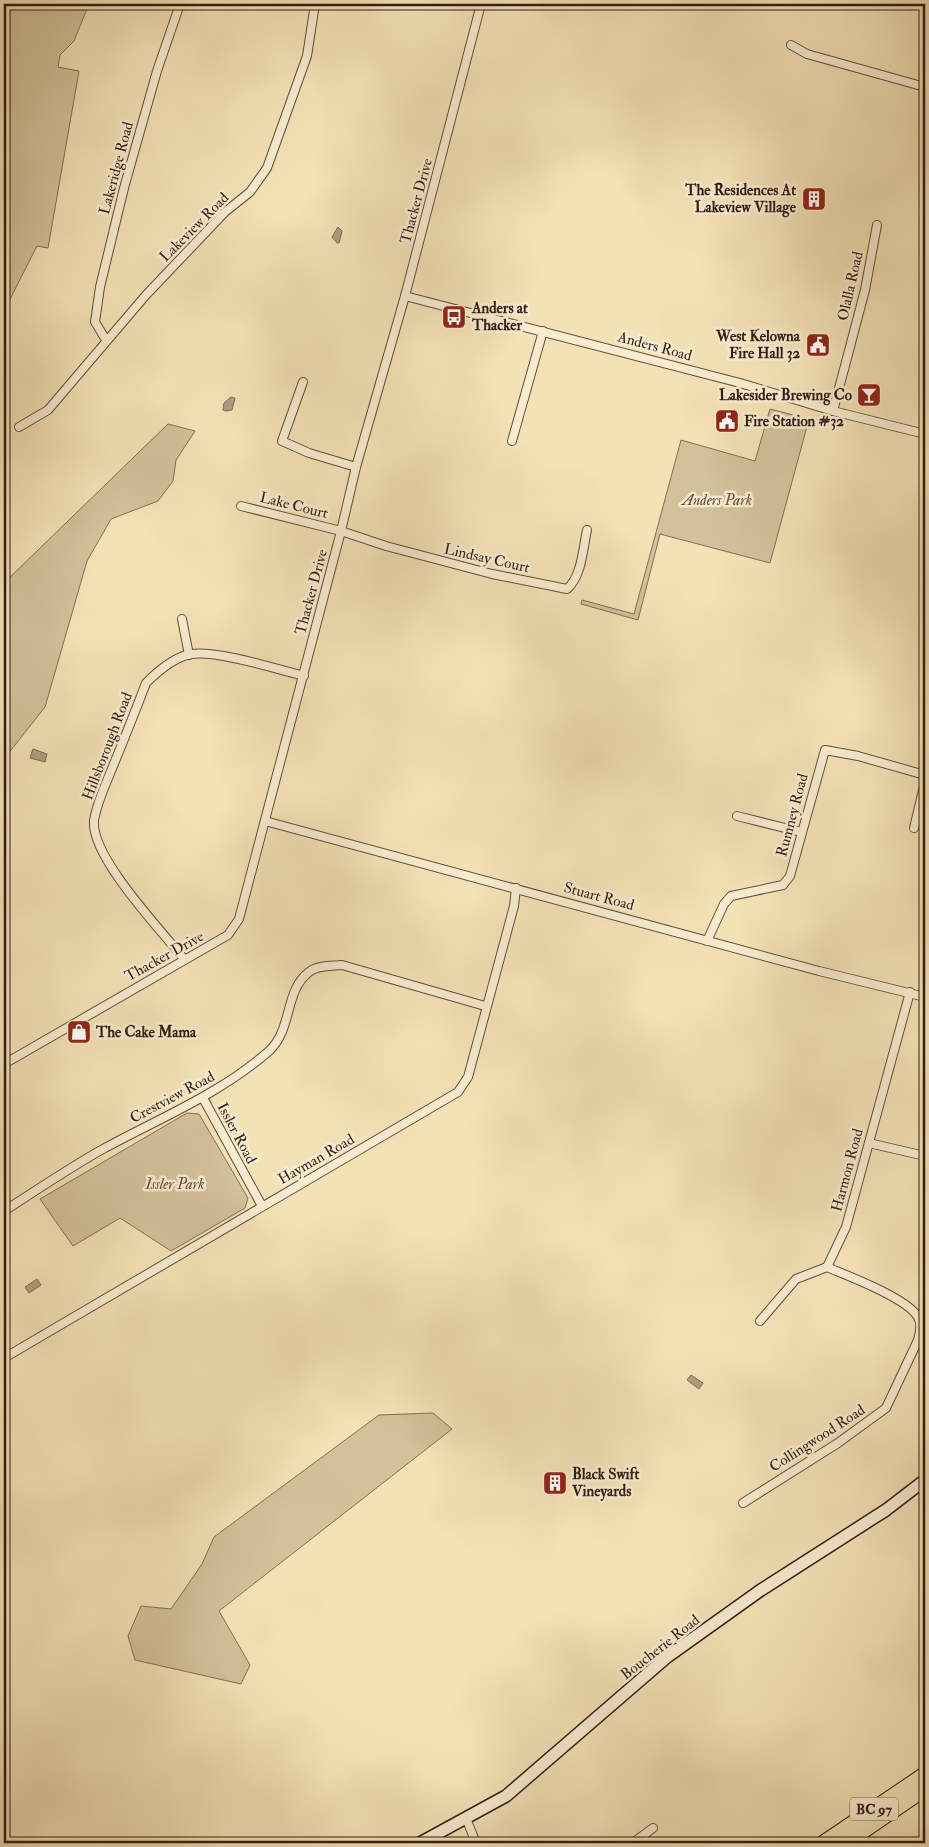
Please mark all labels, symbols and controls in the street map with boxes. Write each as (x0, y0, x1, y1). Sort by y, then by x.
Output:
street label: Lakeridge Road (95, 119, 138, 217)
street label: Thacker Drive (396, 156, 437, 246)
place label: The Residences At Lakeview Village (684, 181, 797, 218)
building icon: The Residences At Lakeview Village (801, 186, 827, 212)
street label: Lakeview Road (156, 188, 234, 266)
street label: Olalla Road (833, 249, 868, 323)
place label: Anders at Thacker (471, 299, 528, 335)
bus stop icon: Anders at Thacker (441, 304, 467, 330)
street label: Anders Road (615, 327, 695, 366)
place label: West Kelowna Fire Hall 32 (715, 327, 801, 363)
public building icon: West Kelowna Fire Hall 32 (805, 332, 831, 358)
bar icon: Lakesider Brewing Co (856, 382, 882, 408)
place label: Lakesider Brewing Co (719, 386, 853, 406)
public building icon: Fire Station #32 (714, 408, 740, 434)
place label: Fire Station #32 (744, 412, 844, 431)
street label: Lake Court (258, 488, 330, 523)
park label: Anders Park (680, 491, 752, 510)
street label: Lindsay Court (442, 539, 532, 578)
street label: Thacker Drive (291, 547, 332, 637)
street label: Hillsborough Road (78, 689, 137, 803)
street label: Rumney Road (772, 771, 813, 859)
street label: Stuart Road (562, 878, 637, 915)
street label: Thacker Drive (121, 927, 207, 986)
shop icon: The Cake Mama (66, 1019, 92, 1045)
place label: The Cake Mama (95, 1023, 197, 1042)
street label: Crestview Road (127, 1067, 218, 1128)
street label: Issler Road (213, 1099, 261, 1168)
street label: Harmon Road (827, 1126, 868, 1214)
street label: Hayman Road (275, 1130, 358, 1189)
park label: Issler Park (144, 1175, 205, 1194)
street label: Collingwood Road (766, 1400, 869, 1476)
place label: Black Swift Vineyards (571, 1465, 639, 1502)
building icon: Black Swift Vineyards (542, 1470, 568, 1496)
street label: Boucherie Road (617, 1610, 704, 1684)
road number: BC 97 (850, 1798, 898, 1820)

